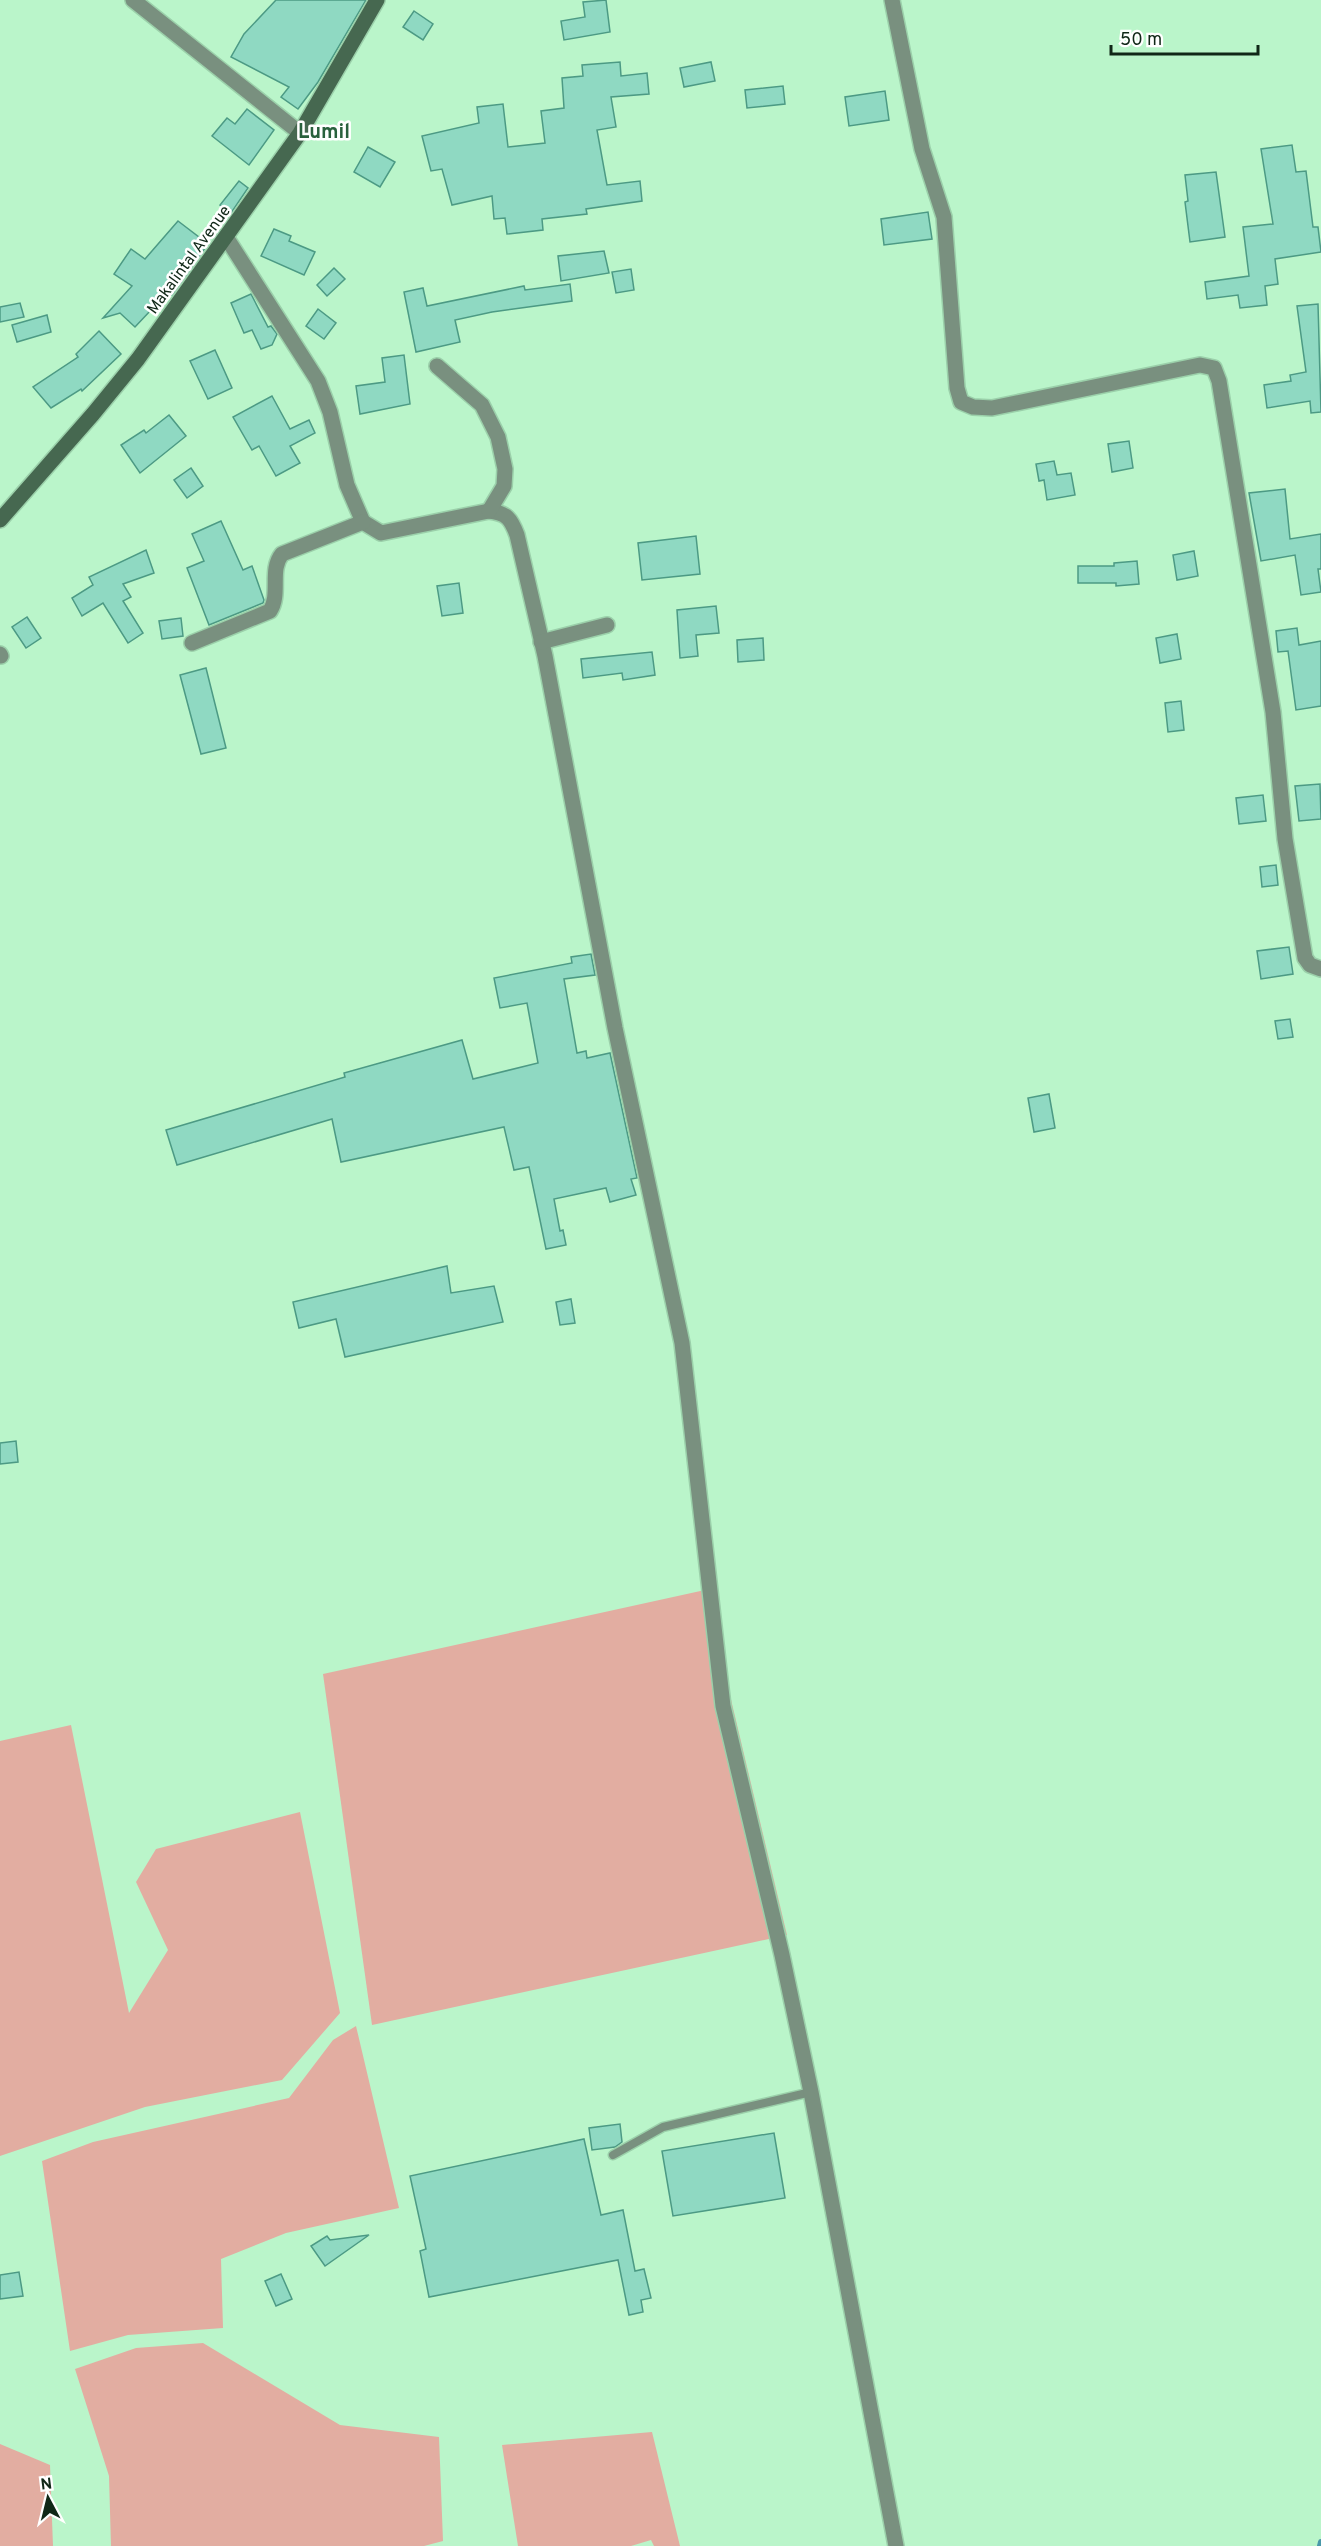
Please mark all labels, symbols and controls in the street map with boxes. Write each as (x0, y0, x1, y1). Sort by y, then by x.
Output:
scale bar (1111, 18, 1258, 56)
text: 50 m (1120, 29, 1162, 52)
district label: Lumil (298, 120, 350, 146)
street label: Makalintal Avenue (143, 202, 236, 318)
north arrow (18, 2468, 78, 2528)
text: N (39, 2474, 53, 2496)

